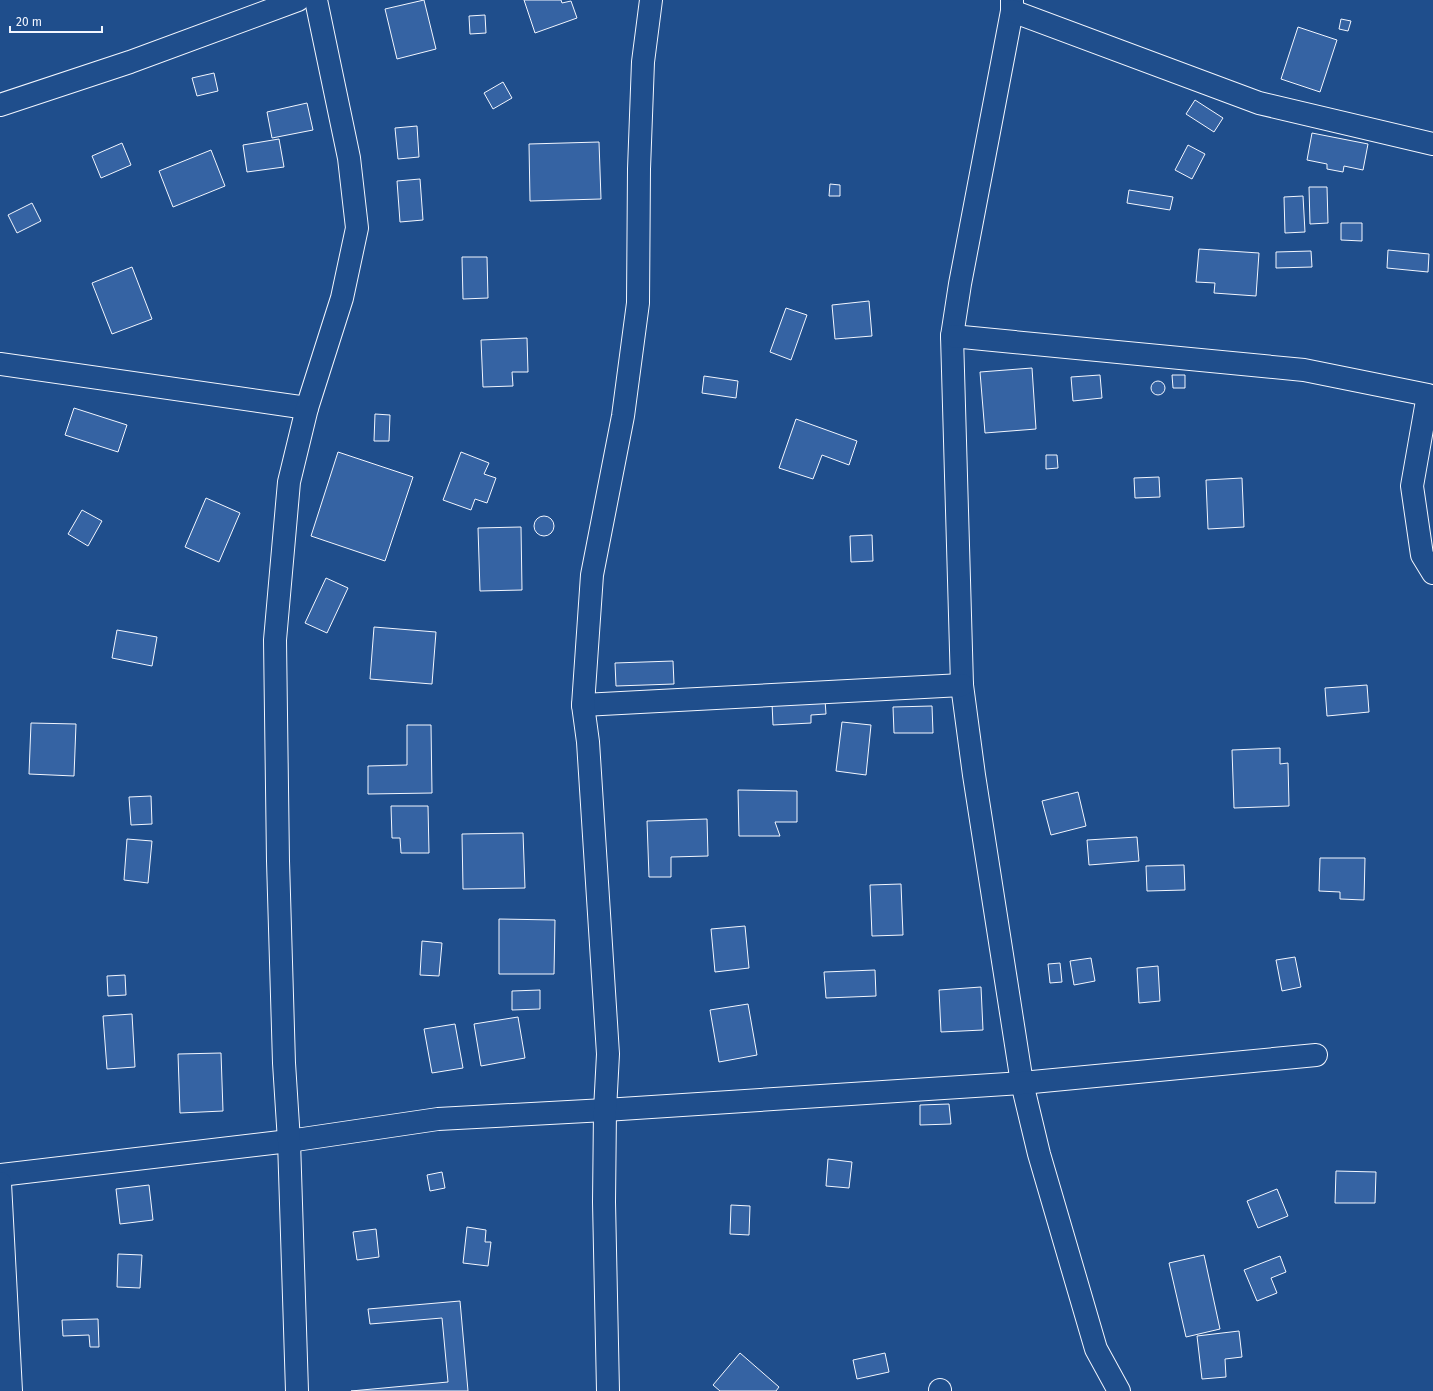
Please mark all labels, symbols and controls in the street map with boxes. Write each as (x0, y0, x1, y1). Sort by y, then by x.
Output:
scale bar (10, 8, 102, 34)
text: 20 m (16, 15, 42, 29)

